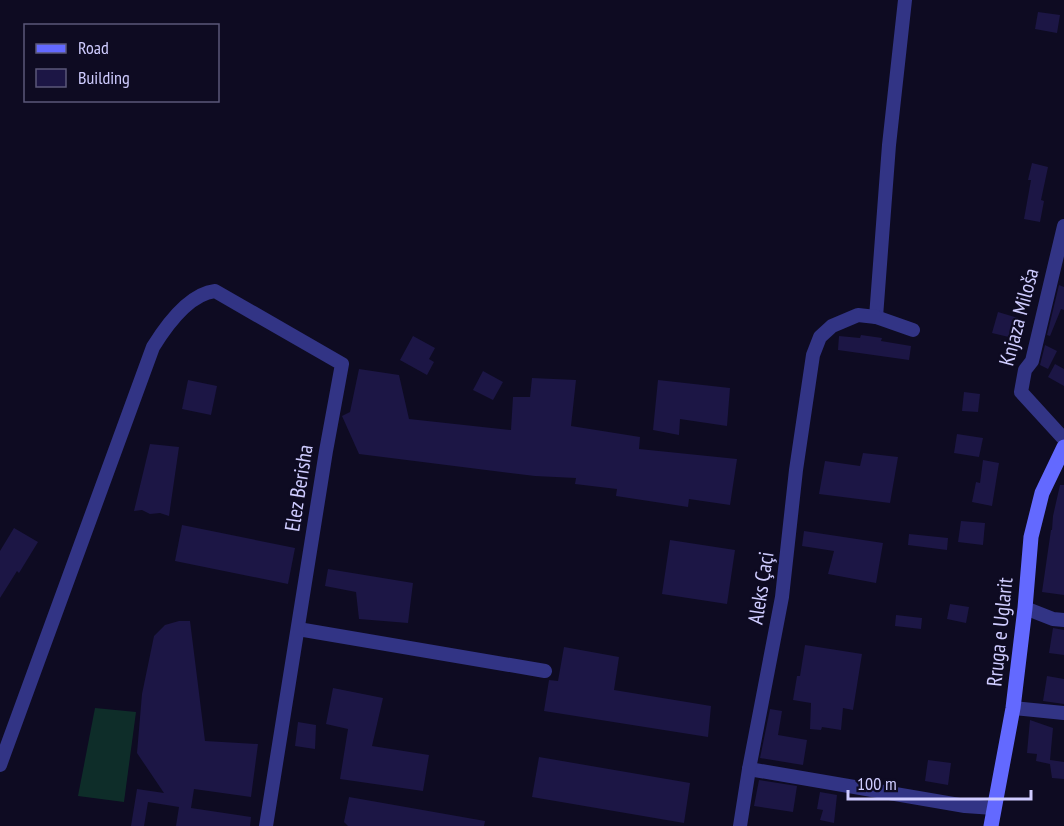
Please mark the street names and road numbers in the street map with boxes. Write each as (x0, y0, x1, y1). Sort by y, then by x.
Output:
street label: Knjaza Miloša (993, 265, 1044, 369)
street label: Elez Berisha (278, 443, 319, 533)
street label: Aleks Çaçi (741, 550, 780, 626)
street label: Rruga e Uglarit (980, 576, 1019, 688)

